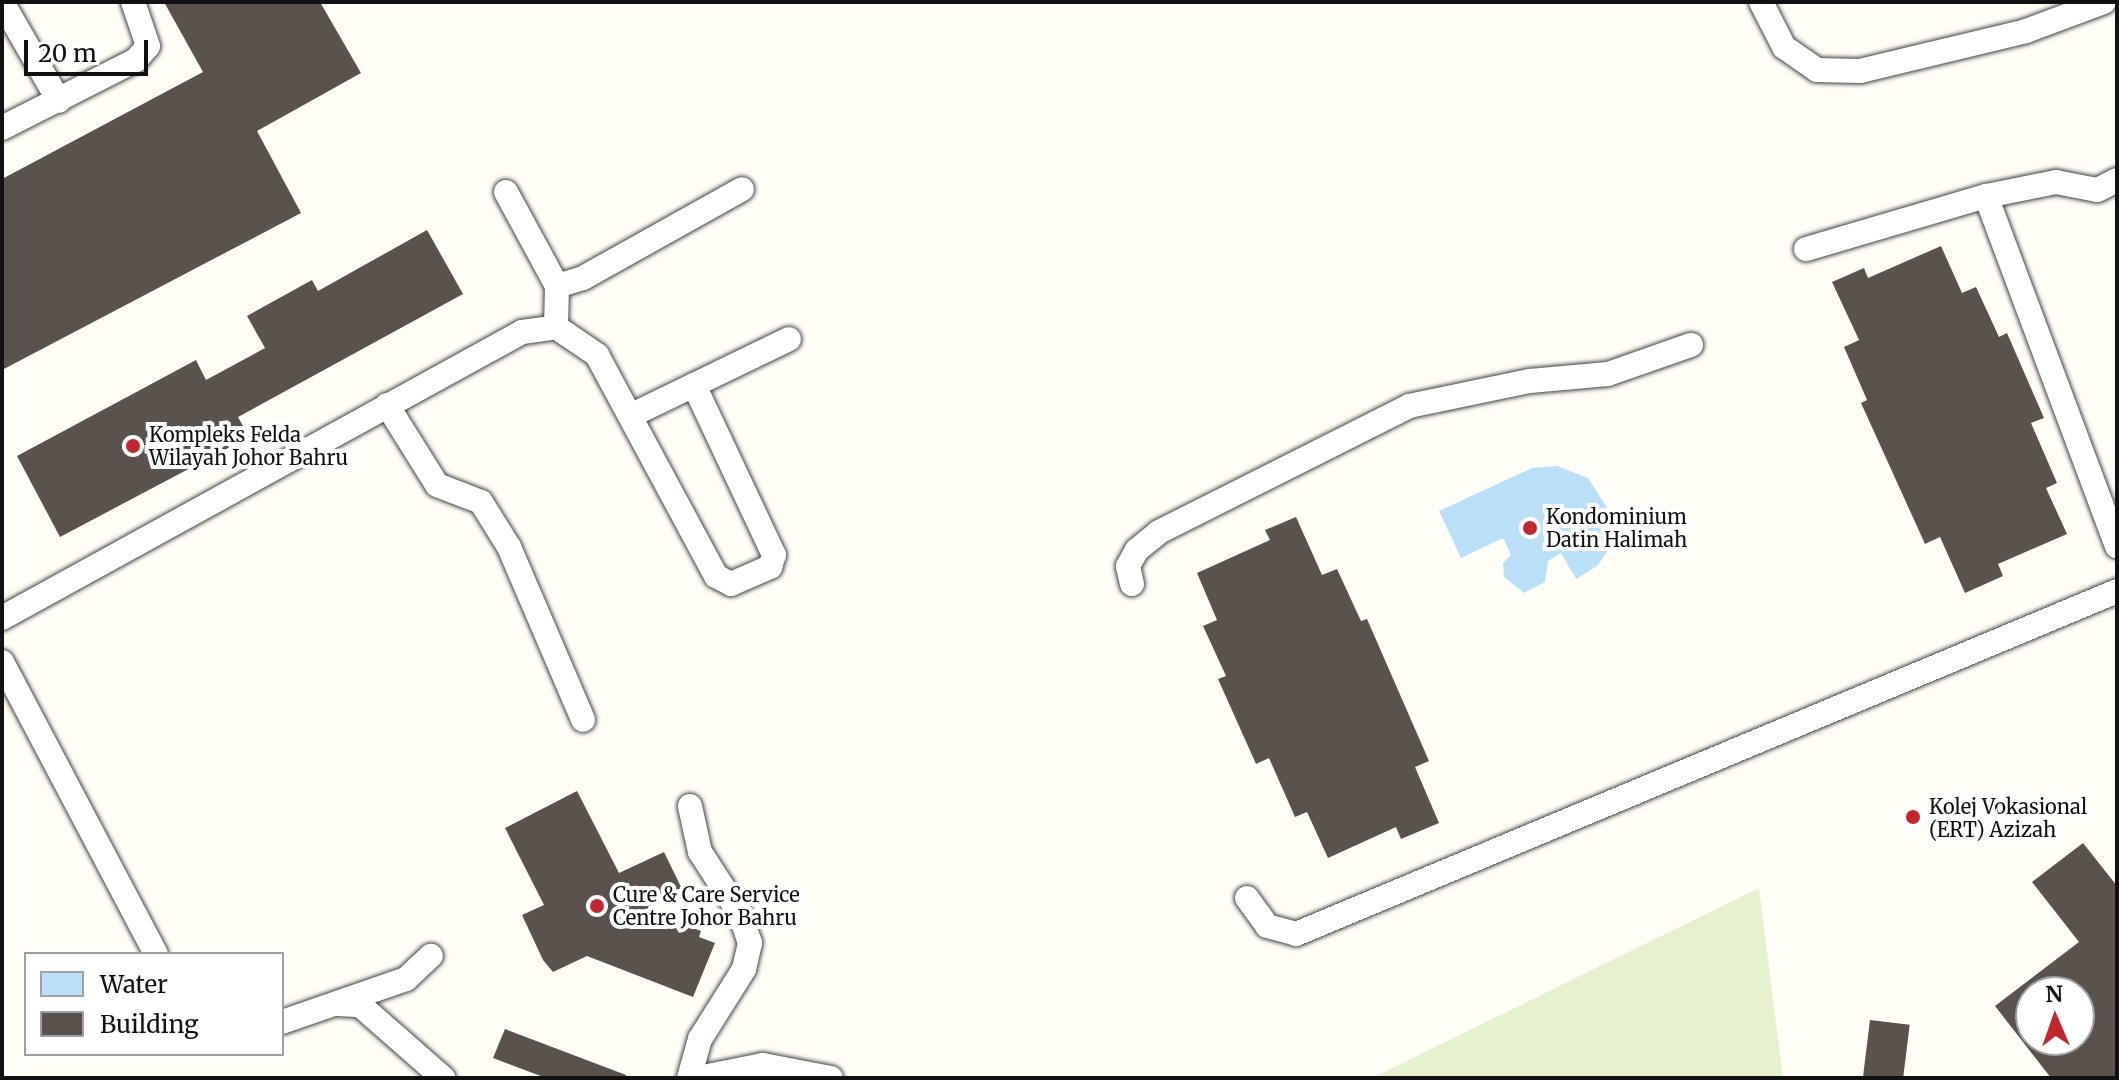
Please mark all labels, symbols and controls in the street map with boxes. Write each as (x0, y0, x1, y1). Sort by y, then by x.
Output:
scale bar (28, 24, 152, 74)
text: 20 m (38, 38, 97, 69)
place label: Kompleks Felda Wilayah Johor Bahru (149, 422, 348, 469)
marker: Kompleks Felda Wilayah Johor Bahru (124, 437, 142, 455)
place label: Kondominium Datin Halimah (1546, 504, 1687, 551)
marker: Kondominium Datin Halimah (1521, 519, 1539, 537)
place label: Kolej Vokasional (ERT) Azizah (1929, 794, 2087, 841)
marker: Kolej Vokasional (ERT) Azizah (1904, 808, 1922, 826)
place label: Cure & Care Service Centre Johor Bahru (613, 882, 800, 929)
marker: Cure & Care Service Centre Johor Bahru (588, 897, 606, 915)
legend (24, 952, 284, 1056)
text: Water (100, 969, 168, 1000)
north arrow (2015, 976, 2095, 1056)
text: N (2045, 980, 2063, 1008)
text: Building (100, 1009, 199, 1040)

